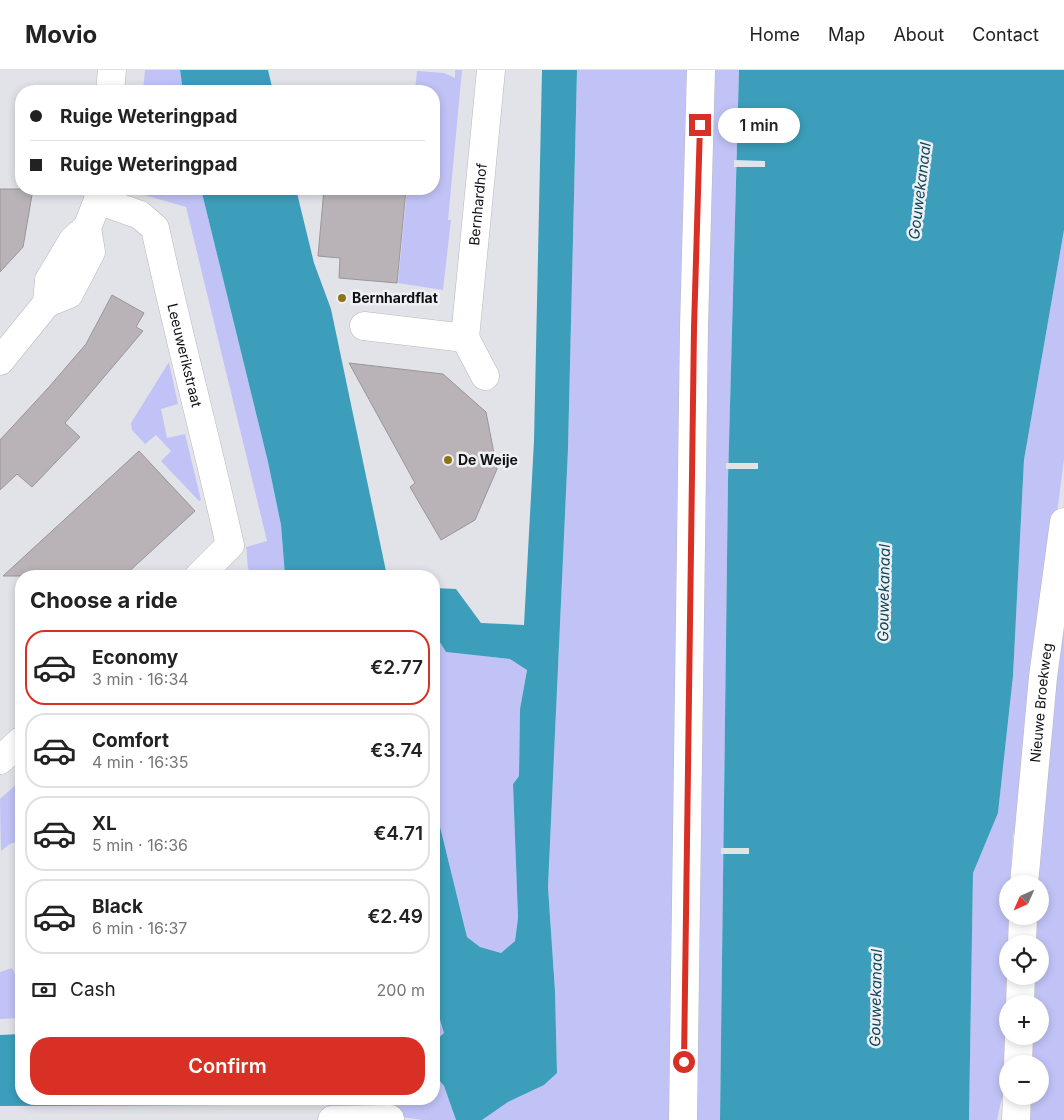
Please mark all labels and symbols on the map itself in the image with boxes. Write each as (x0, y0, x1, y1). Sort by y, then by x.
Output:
callout: 1 min (718, 108, 800, 142)
route end (689, 114, 711, 136)
water label: Gouwekanaal (904, 141, 935, 241)
street label: Bernhardhof (465, 162, 490, 246)
place label: Bernhardflat (352, 289, 438, 306)
marker: Bernhardflat (336, 292, 348, 304)
street label: Leeuwerikstraat (164, 301, 206, 409)
place label: De Weije (458, 451, 518, 468)
marker: De Weije (442, 454, 454, 466)
water label: Gouwekanaal (873, 544, 894, 642)
street label: Nieuwe Broekweg (1026, 642, 1056, 763)
north arrow (999, 875, 1049, 925)
water label: Gouwekanaal (865, 949, 886, 1047)
route start (673, 1051, 695, 1073)

